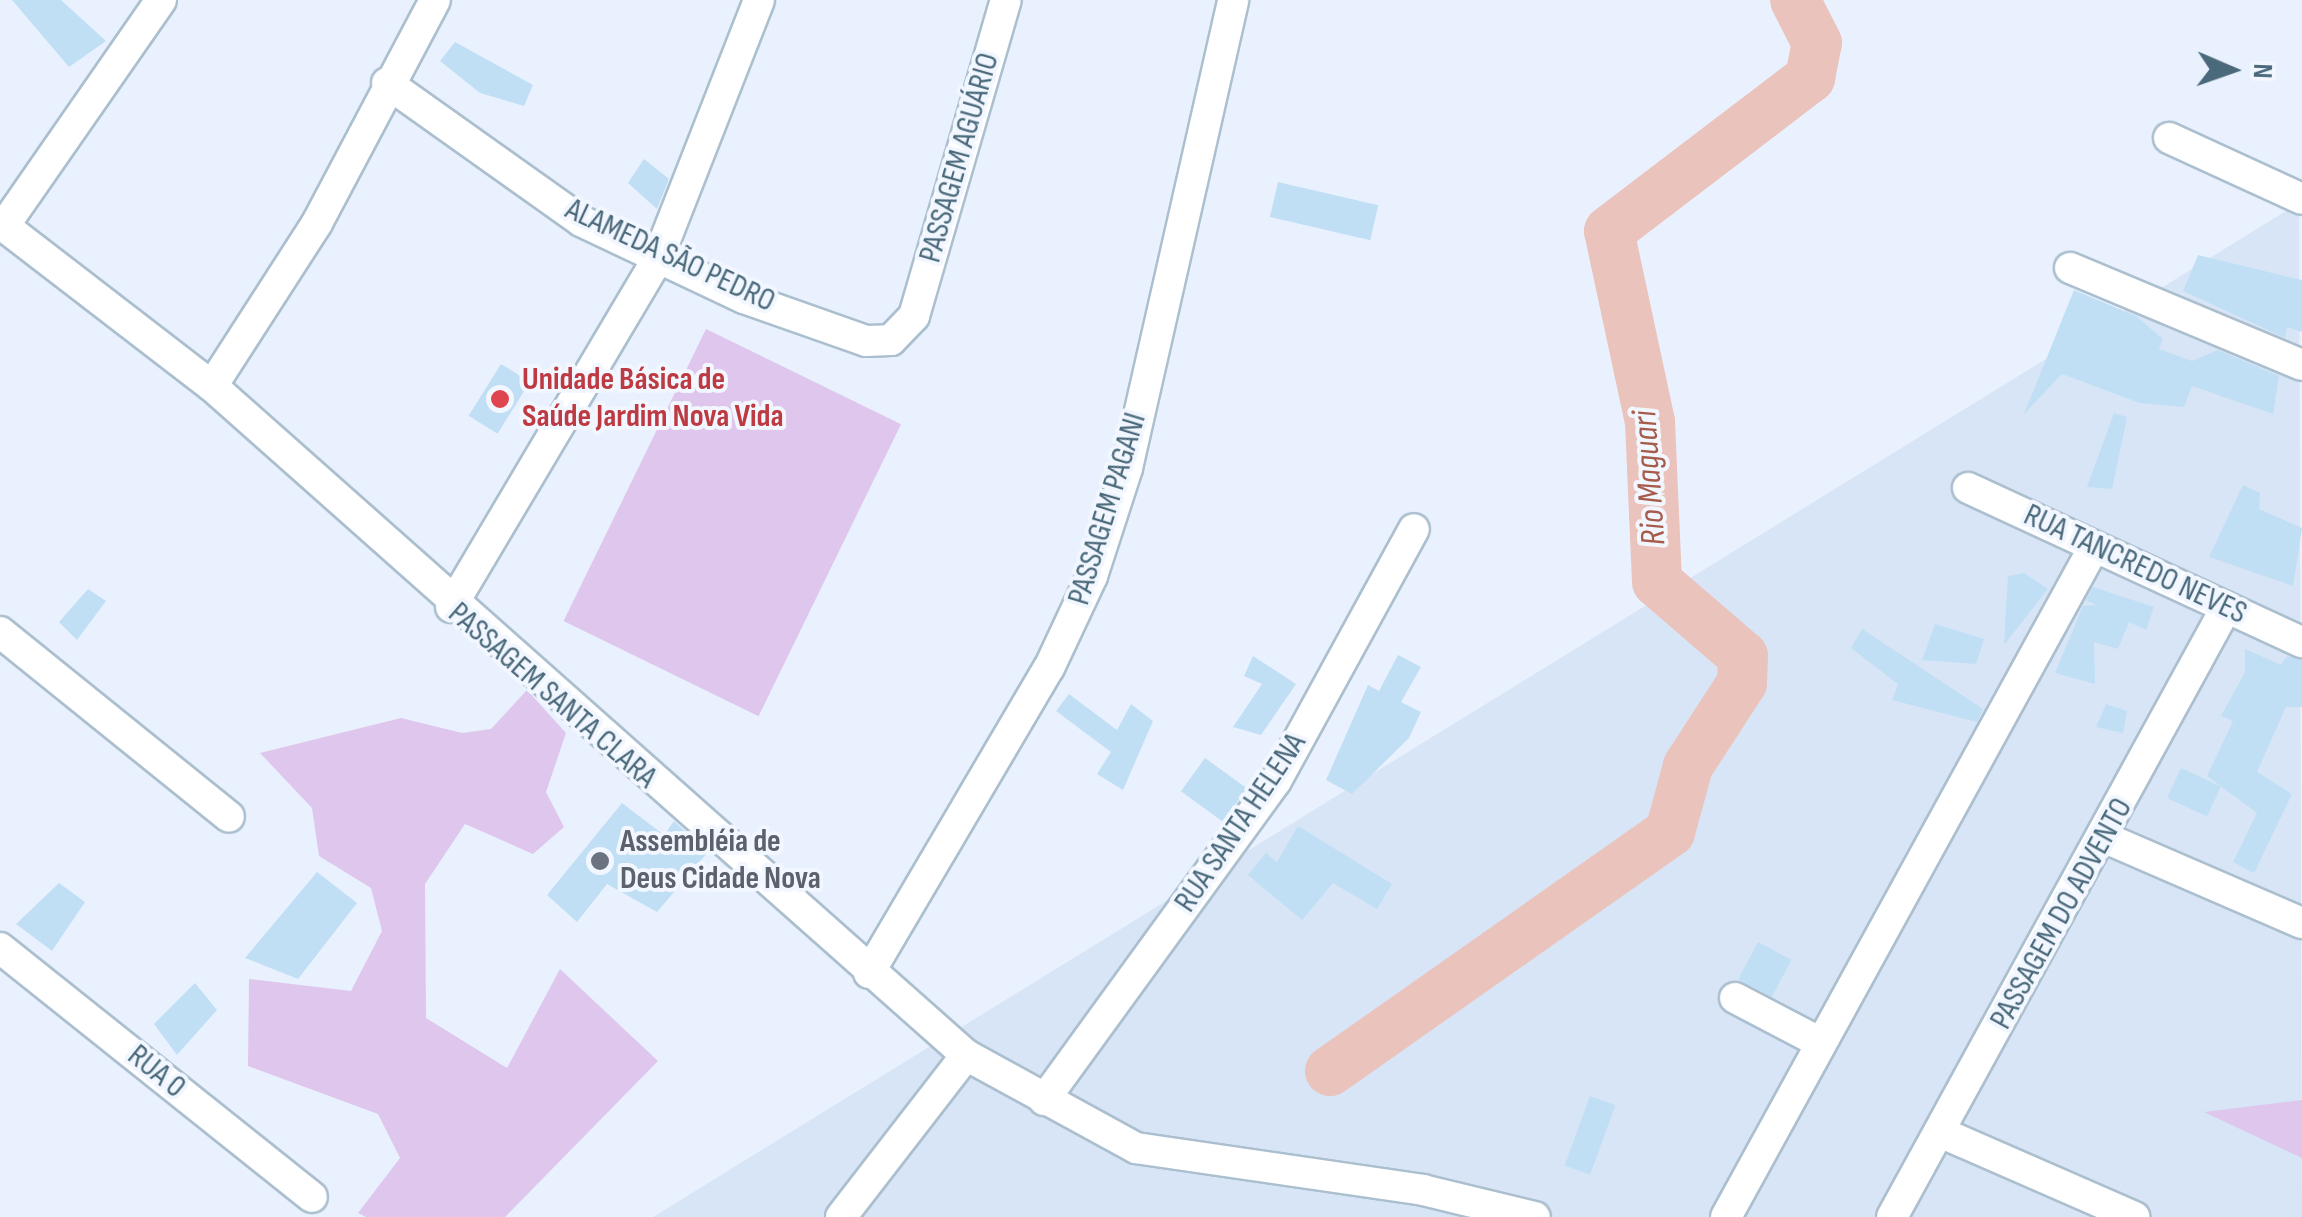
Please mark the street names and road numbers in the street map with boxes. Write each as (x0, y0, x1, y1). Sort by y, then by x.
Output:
street label: PASSAGEM AGUÁRIO (912, 49, 1008, 267)
street label: ALAMEDA SÃO PEDRO (559, 191, 781, 321)
street label: PASSAGEM PAGANI (1061, 408, 1155, 610)
street label: RUA TANCREDO NEVES (2017, 497, 2253, 633)
street label: PASSAGEM SANTA CLARA (440, 595, 664, 797)
street label: RUA SANTA HELENA (1167, 726, 1315, 920)
street label: PASSAGEM DO ADVENTO (1983, 792, 2141, 1036)
street label: RUA 0 (119, 1037, 193, 1107)

